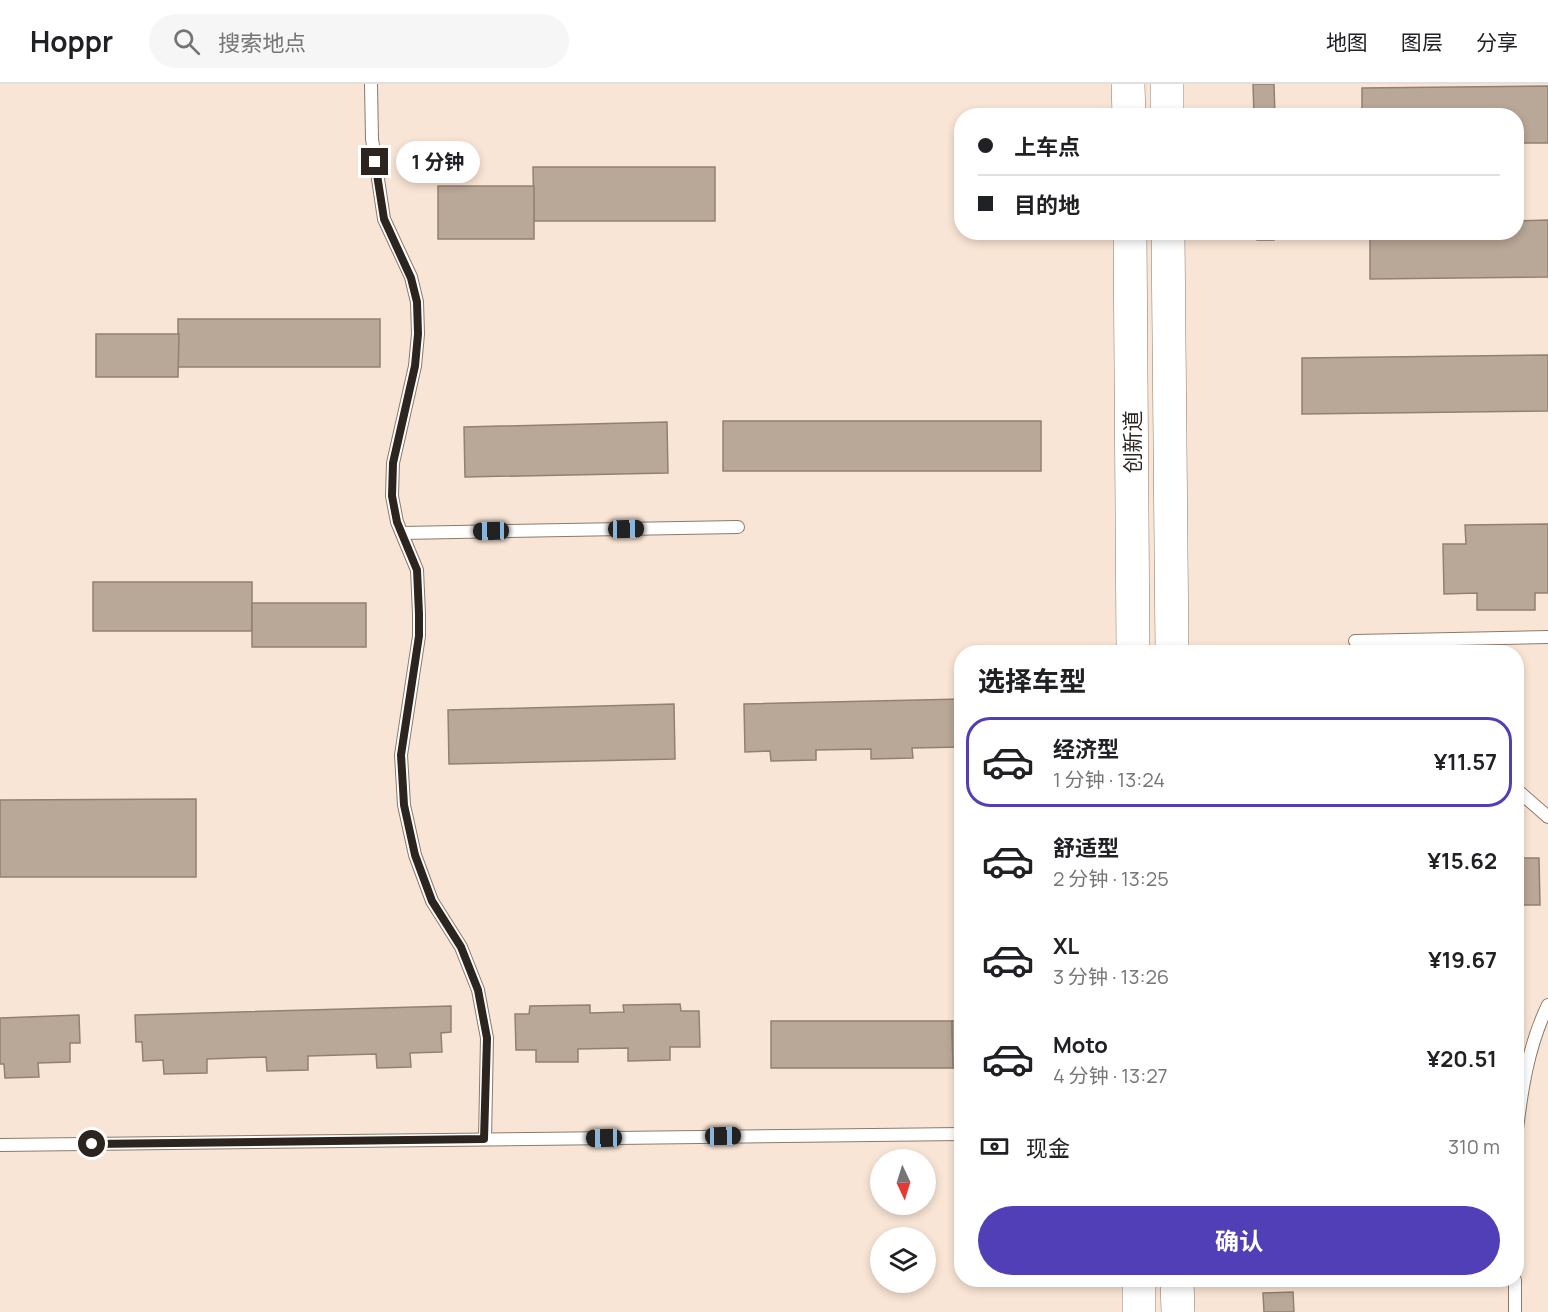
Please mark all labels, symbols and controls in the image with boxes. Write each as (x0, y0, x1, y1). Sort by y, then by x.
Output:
search box (149, 14, 569, 68)
text: Hoppr (30, 22, 113, 60)
icon: search (170, 25, 203, 58)
text: 搜索地点 (218, 28, 306, 58)
text: 地图 (1326, 28, 1368, 56)
text: 图层 (1401, 28, 1443, 56)
text: 分享 (1476, 28, 1518, 56)
text: 上车点 (1014, 132, 1080, 162)
callout: 1 分钟 (396, 141, 480, 183)
route end (361, 148, 388, 175)
text: 1 分钟 (412, 148, 464, 175)
text: 目的地 (1014, 190, 1080, 220)
street label: 创新道 (1118, 411, 1146, 474)
car (608, 520, 644, 538)
car (473, 522, 509, 540)
text: 选择车型 (978, 662, 1086, 699)
text: 经济型 (1053, 734, 1119, 764)
icon: car (981, 735, 1035, 789)
text: ¥11.57 (1434, 747, 1497, 777)
text: 1 分钟 · 13:24 (1053, 766, 1165, 793)
text: 舒适型 (1053, 833, 1119, 863)
icon: car (981, 834, 1035, 888)
text: ¥15.62 (1428, 846, 1497, 876)
text: 2 分钟 · 13:25 (1053, 865, 1169, 892)
text: XL (1053, 931, 1079, 961)
icon: car (981, 933, 1035, 987)
text: ¥19.67 (1428, 945, 1497, 975)
text: 3 分钟 · 13:26 (1053, 963, 1169, 990)
text: Moto (1053, 1030, 1108, 1060)
icon: car (981, 1032, 1035, 1086)
text: ¥20.51 (1427, 1044, 1497, 1074)
text: 4 分钟 · 13:27 (1053, 1062, 1168, 1089)
car (705, 1127, 741, 1145)
car (586, 1129, 622, 1147)
route start (78, 1130, 105, 1157)
icon: cash (978, 1130, 1011, 1163)
text: 现金 (1026, 1133, 1070, 1163)
text: 310 m (1448, 1133, 1500, 1160)
north arrow (870, 1149, 936, 1215)
map controls (870, 1149, 936, 1293)
button: 确认 (978, 1206, 1500, 1275)
button: layers (870, 1227, 936, 1293)

